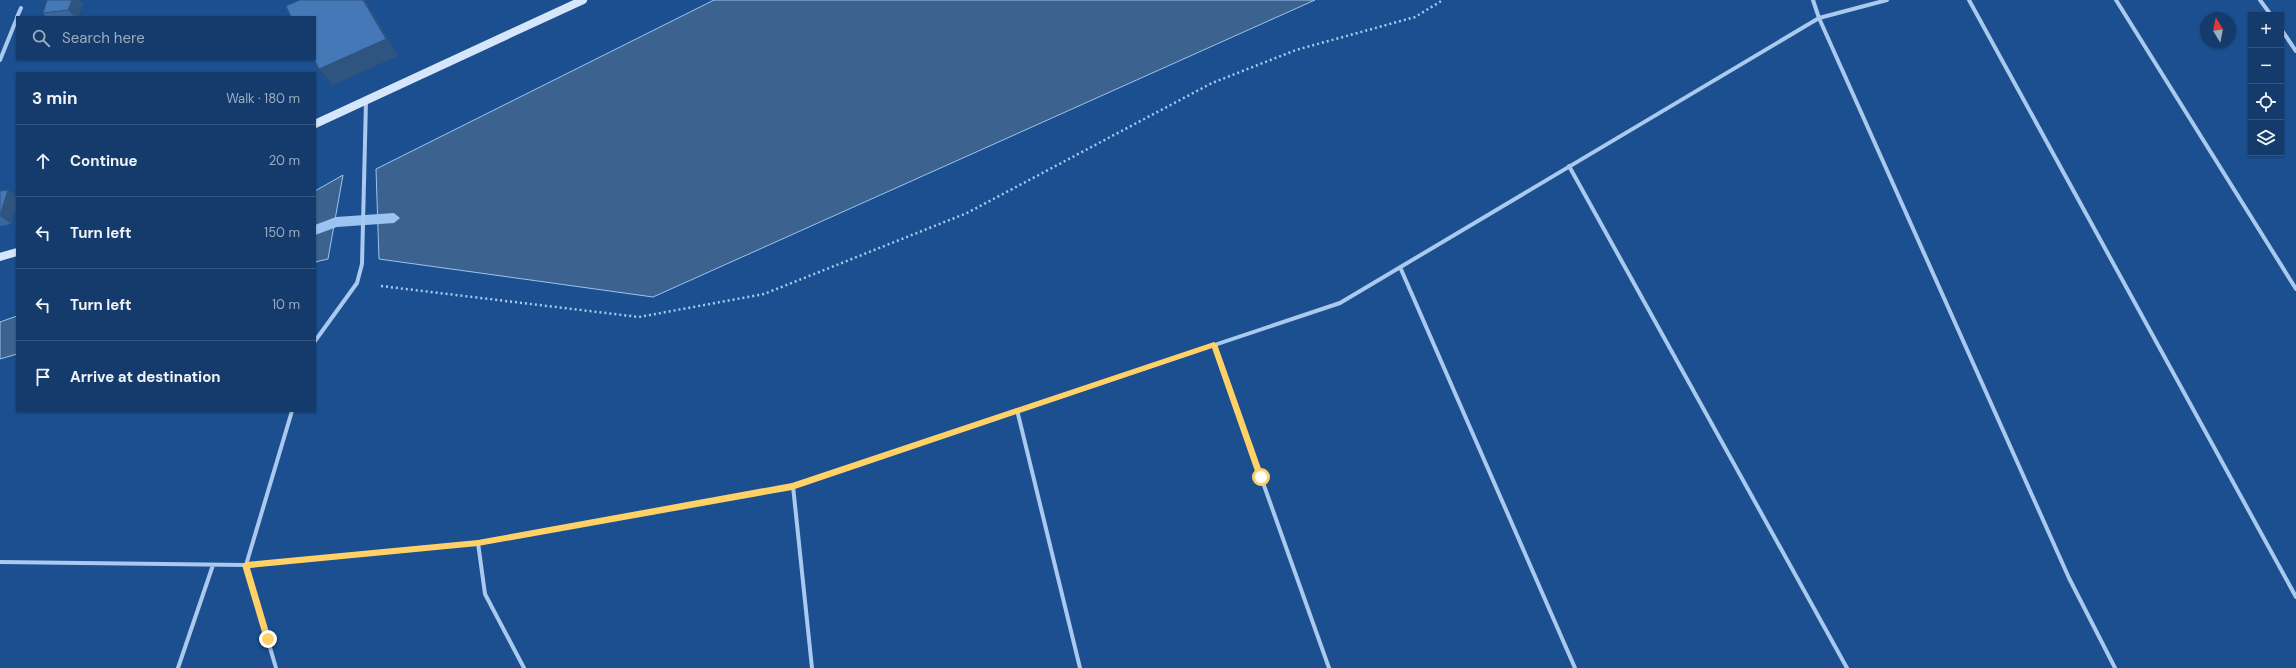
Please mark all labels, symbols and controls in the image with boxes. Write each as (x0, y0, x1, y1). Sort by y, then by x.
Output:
north arrow (2200, 12, 2236, 48)
map controls (2248, 12, 2284, 156)
button: + (2248, 12, 2284, 48)
search box (16, 16, 316, 60)
icon: search (30, 27, 52, 49)
text: Search here (62, 28, 145, 48)
button: − (2248, 48, 2284, 84)
button: locate (2248, 84, 2284, 120)
text: 3 min (32, 87, 77, 109)
text: Walk · 180 m (226, 90, 300, 107)
button: layers (2248, 120, 2284, 156)
icon: ahead (32, 150, 54, 172)
text: Continue (70, 151, 138, 171)
text: 20 m (269, 152, 300, 169)
icon: left (32, 222, 54, 244)
text: Turn left (70, 223, 131, 243)
text: 150 m (264, 224, 300, 241)
icon: left (32, 294, 54, 316)
text: Turn left (70, 295, 131, 315)
text: 10 m (272, 296, 300, 313)
icon: arrive (32, 366, 54, 388)
text: Arrive at destination (70, 367, 221, 387)
route start (1252, 468, 1270, 486)
route end (259, 630, 277, 648)

